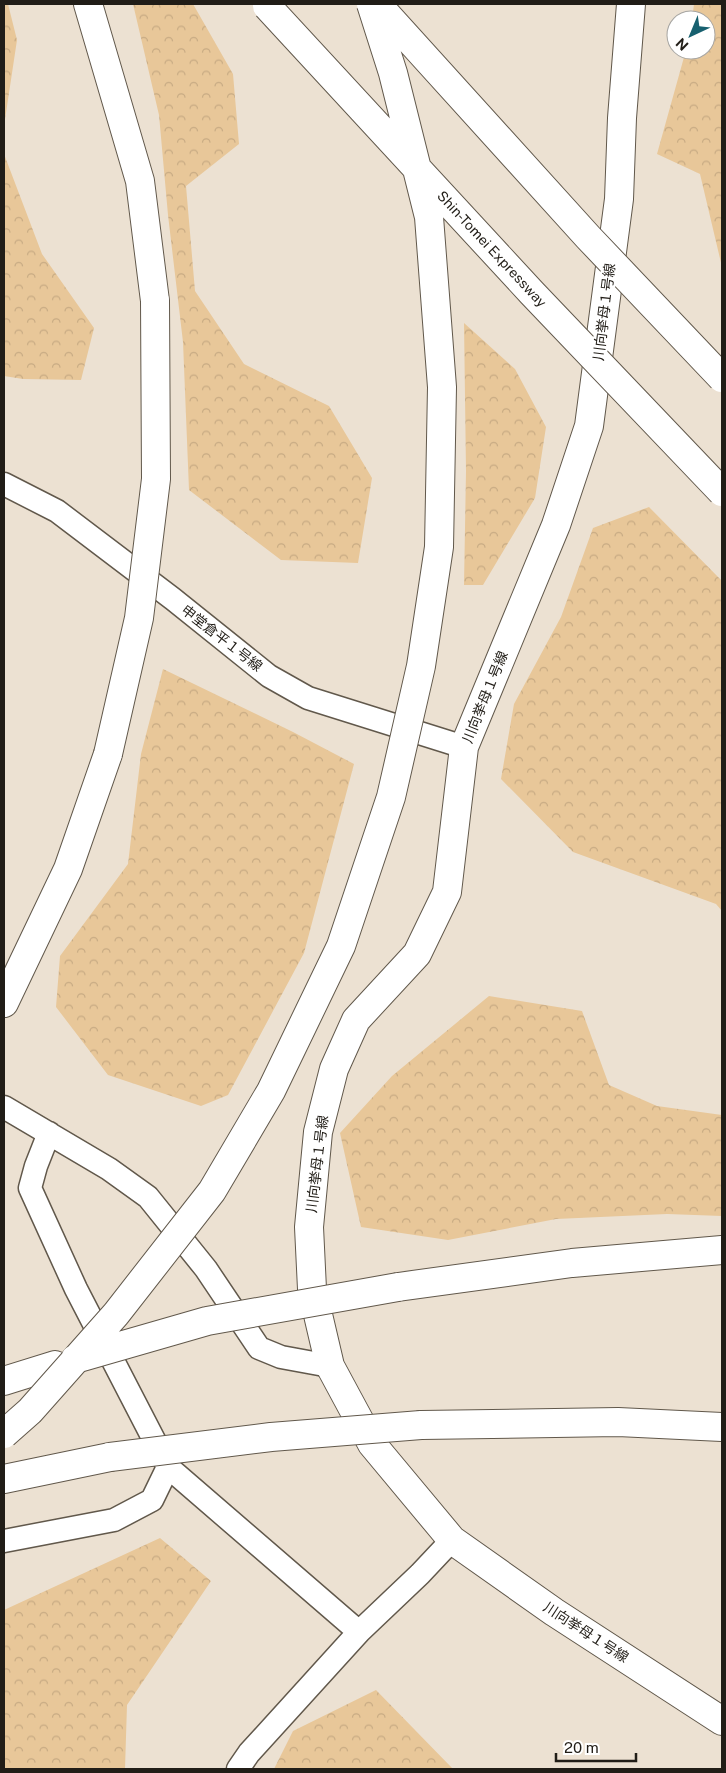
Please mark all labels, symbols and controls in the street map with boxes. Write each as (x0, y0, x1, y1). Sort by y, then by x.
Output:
north arrow (666, 10, 716, 60)
text: N (672, 35, 691, 54)
street label: Shin-Tomei Expressway (434, 188, 550, 311)
street label: 川向挙母１号線 (590, 262, 618, 362)
street label: 申堂倉平１号線 (178, 602, 266, 674)
street label: 川向挙母１号線 (459, 649, 511, 745)
street label: 川向挙母１号線 (303, 1114, 331, 1214)
street label: 川向挙母１号線 (541, 1599, 631, 1665)
scale bar (556, 1730, 636, 1762)
text: 20 m (564, 1739, 599, 1756)

